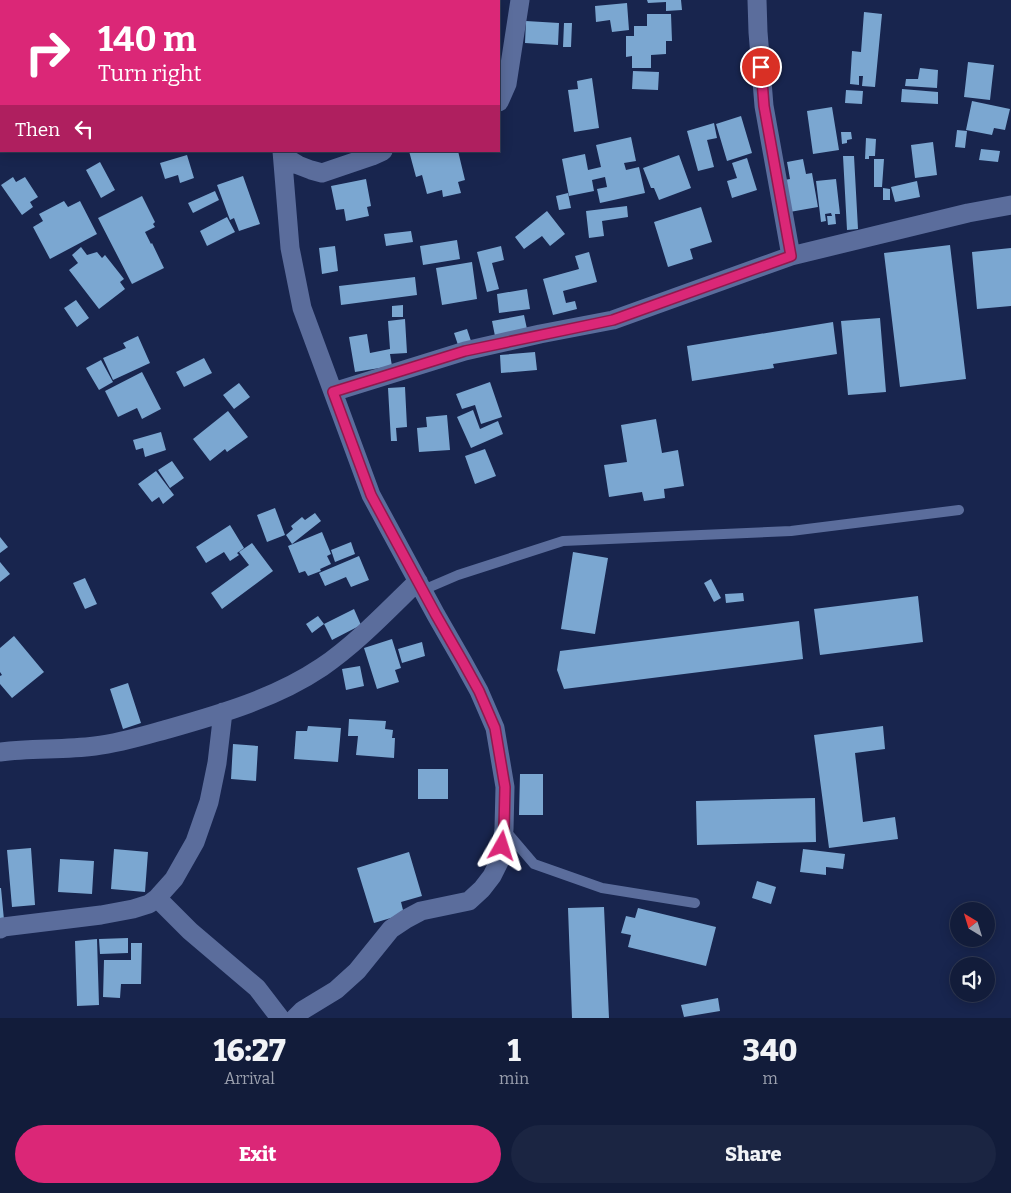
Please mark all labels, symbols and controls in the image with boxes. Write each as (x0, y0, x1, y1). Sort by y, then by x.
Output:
text: 140 m (98, 18, 196, 60)
icon: right (15, 20, 80, 85)
pin (740, 46, 782, 88)
icon: arrive (747, 53, 775, 81)
text: Turn right (98, 60, 201, 87)
icon: left (70, 115, 98, 143)
text: Then (15, 118, 60, 141)
position arrow (475, 819, 527, 871)
north arrow (950, 902, 995, 948)
map controls (950, 902, 995, 1002)
button: sound (950, 957, 995, 1002)
text: 16:27 (213, 1033, 286, 1069)
text: 1 (507, 1033, 521, 1069)
text: 340 (743, 1033, 798, 1069)
text: Arrival (224, 1069, 275, 1088)
text: min (499, 1069, 529, 1088)
text: m (762, 1069, 778, 1088)
button: Exit (15, 1125, 501, 1183)
button: Share (511, 1125, 996, 1183)

